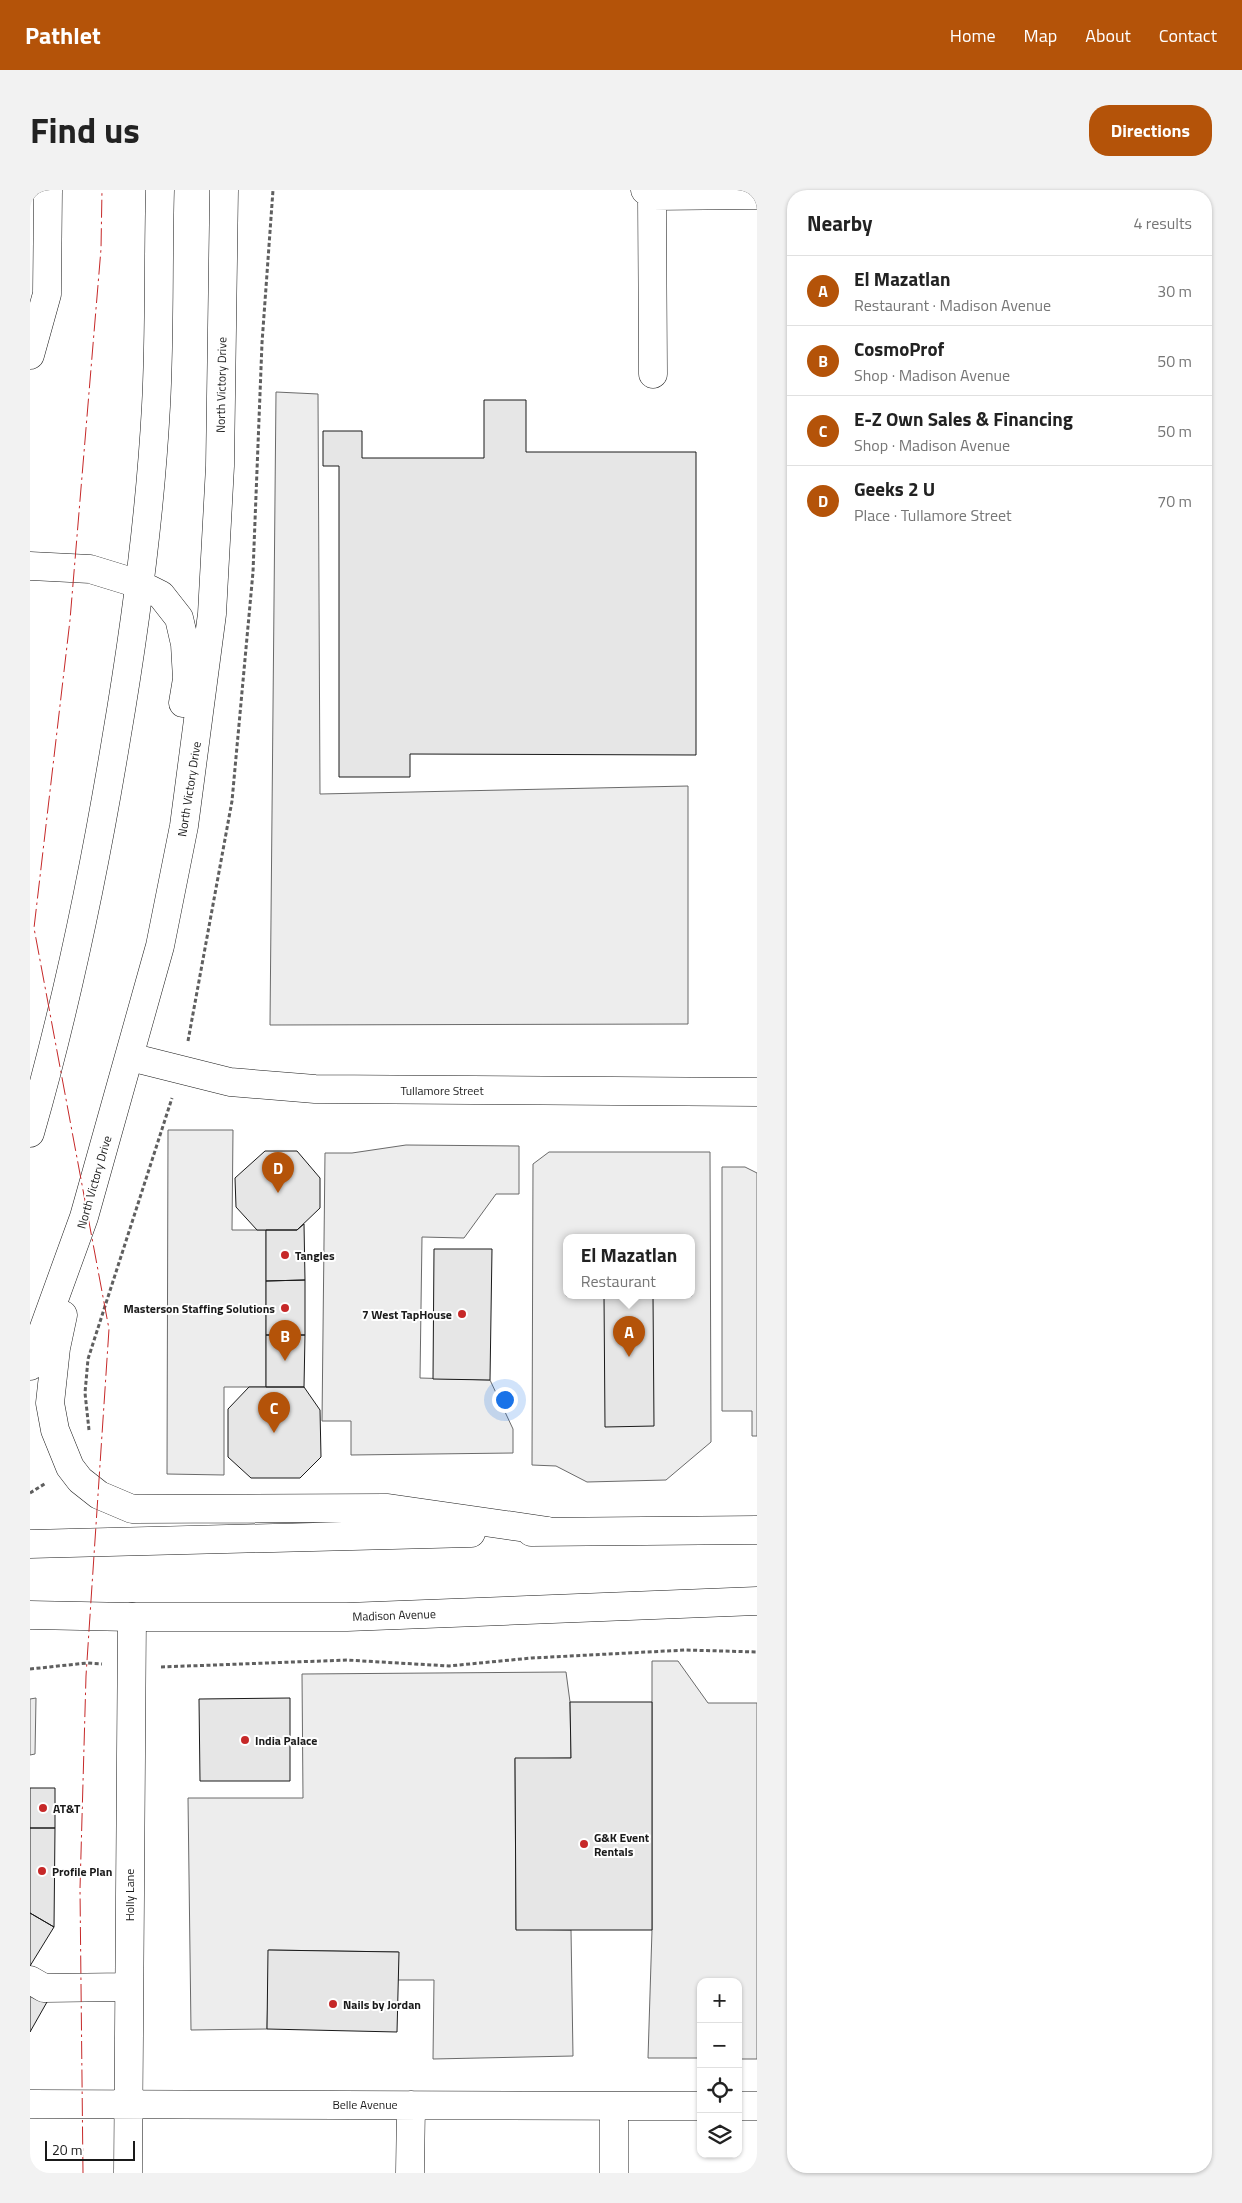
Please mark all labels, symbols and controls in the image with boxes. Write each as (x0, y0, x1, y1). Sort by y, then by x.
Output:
text: Pathlet (25, 17, 101, 53)
text: Home (950, 22, 996, 49)
text: Map (1024, 22, 1057, 49)
text: About (1085, 22, 1131, 49)
text: Contact (1159, 22, 1217, 49)
text: Find us (30, 103, 140, 157)
button: Directions (1089, 105, 1212, 156)
text: Nearby (807, 207, 872, 239)
text: 4 results (1133, 211, 1192, 235)
text: El Mazatlan (854, 264, 950, 293)
text: A (818, 279, 828, 303)
text: 30 m (1157, 279, 1192, 303)
text: Restaurant · Madison Avenue (854, 293, 1051, 317)
text: CosmoProf (854, 334, 944, 363)
street label: North Victory Drive (211, 337, 231, 433)
text: B (818, 349, 828, 373)
text: 50 m (1157, 349, 1192, 373)
text: Shop · Madison Avenue (854, 363, 1010, 387)
text: E-Z Own Sales & Financing (854, 404, 1073, 433)
text: C (819, 419, 827, 443)
text: 50 m (1157, 419, 1192, 443)
text: Shop · Madison Avenue (854, 433, 1010, 457)
text: Geeks 2 U (854, 474, 935, 503)
text: D (818, 489, 828, 513)
text: 70 m (1157, 489, 1192, 513)
text: Place · Tullamore Street (854, 503, 1012, 527)
street label: North Victory Drive (172, 740, 206, 838)
street label: Tullamore Street (400, 1081, 484, 1100)
street label: North Victory Drive (72, 1133, 116, 1231)
pin: D (262, 1152, 294, 1193)
popup (563, 1234, 695, 1299)
text: El Mazatlan (581, 1240, 677, 1269)
place label: Tangles (295, 1246, 335, 1265)
marker: Tangles (279, 1249, 291, 1261)
text: Restaurant (581, 1269, 656, 1293)
place label: Masterson Staffing Solutions (123, 1299, 275, 1318)
marker: Masterson Staffing Solutions (279, 1302, 291, 1314)
place label: 7 West TapHouse (362, 1305, 452, 1324)
marker: 7 West TapHouse (456, 1308, 468, 1320)
pin: A (613, 1316, 645, 1357)
pin: B (269, 1320, 301, 1361)
your location (492, 1387, 518, 1413)
pin: C (258, 1392, 290, 1433)
street label: Madison Avenue (352, 1604, 436, 1626)
place label: India Palace (255, 1731, 317, 1750)
marker: India Palace (239, 1734, 251, 1746)
place label: AT&T (53, 1799, 81, 1818)
marker: AT&T (37, 1802, 49, 1814)
place label: G&K Event Rentals (594, 1828, 650, 1861)
marker: G&K Event Rentals (578, 1838, 590, 1850)
place label: Profile Plan (52, 1862, 112, 1881)
marker: Profile Plan (36, 1865, 48, 1877)
street label: Holly Lane (120, 1869, 139, 1921)
map controls (697, 1978, 742, 2158)
button: + (697, 1978, 742, 2023)
place label: Nails by Jordan (343, 1995, 421, 2014)
marker: Nails by Jordan (327, 1998, 339, 2010)
button: − (697, 2023, 742, 2068)
button: locate (697, 2068, 742, 2113)
street label: Belle Avenue (332, 2095, 398, 2114)
button: layers (697, 2113, 742, 2158)
scale bar (45, 2138, 135, 2161)
text: 20 m (52, 2139, 82, 2160)

